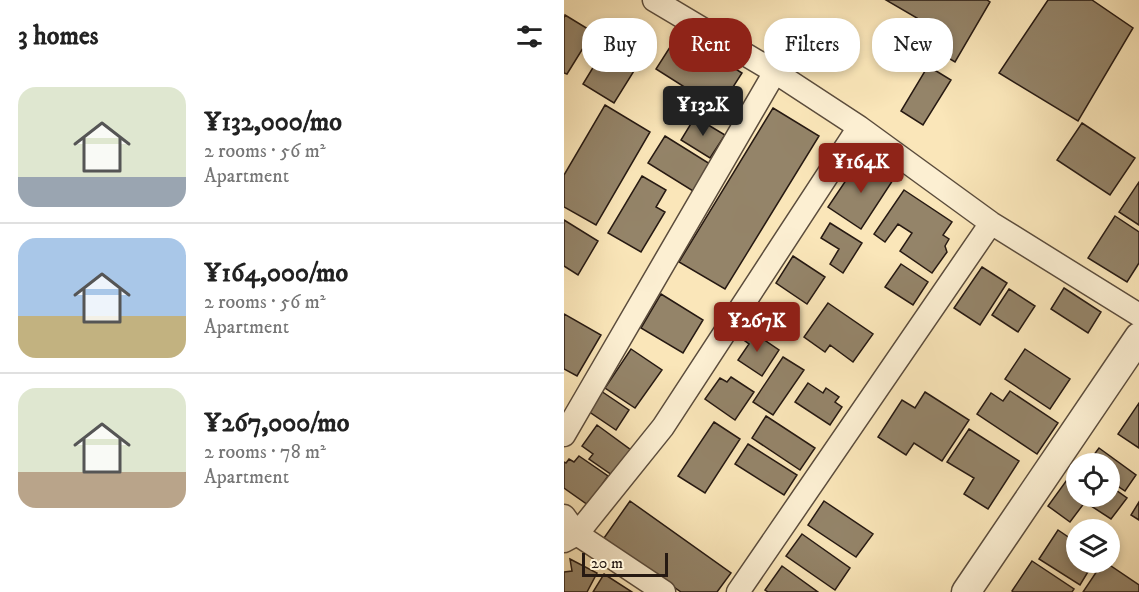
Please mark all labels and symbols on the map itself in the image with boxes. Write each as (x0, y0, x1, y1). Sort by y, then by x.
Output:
pin: ¥132K (661, 86, 745, 137)
pin: ¥164K (819, 143, 903, 194)
pin: ¥267K (715, 302, 799, 353)
scale bar (582, 550, 668, 578)

